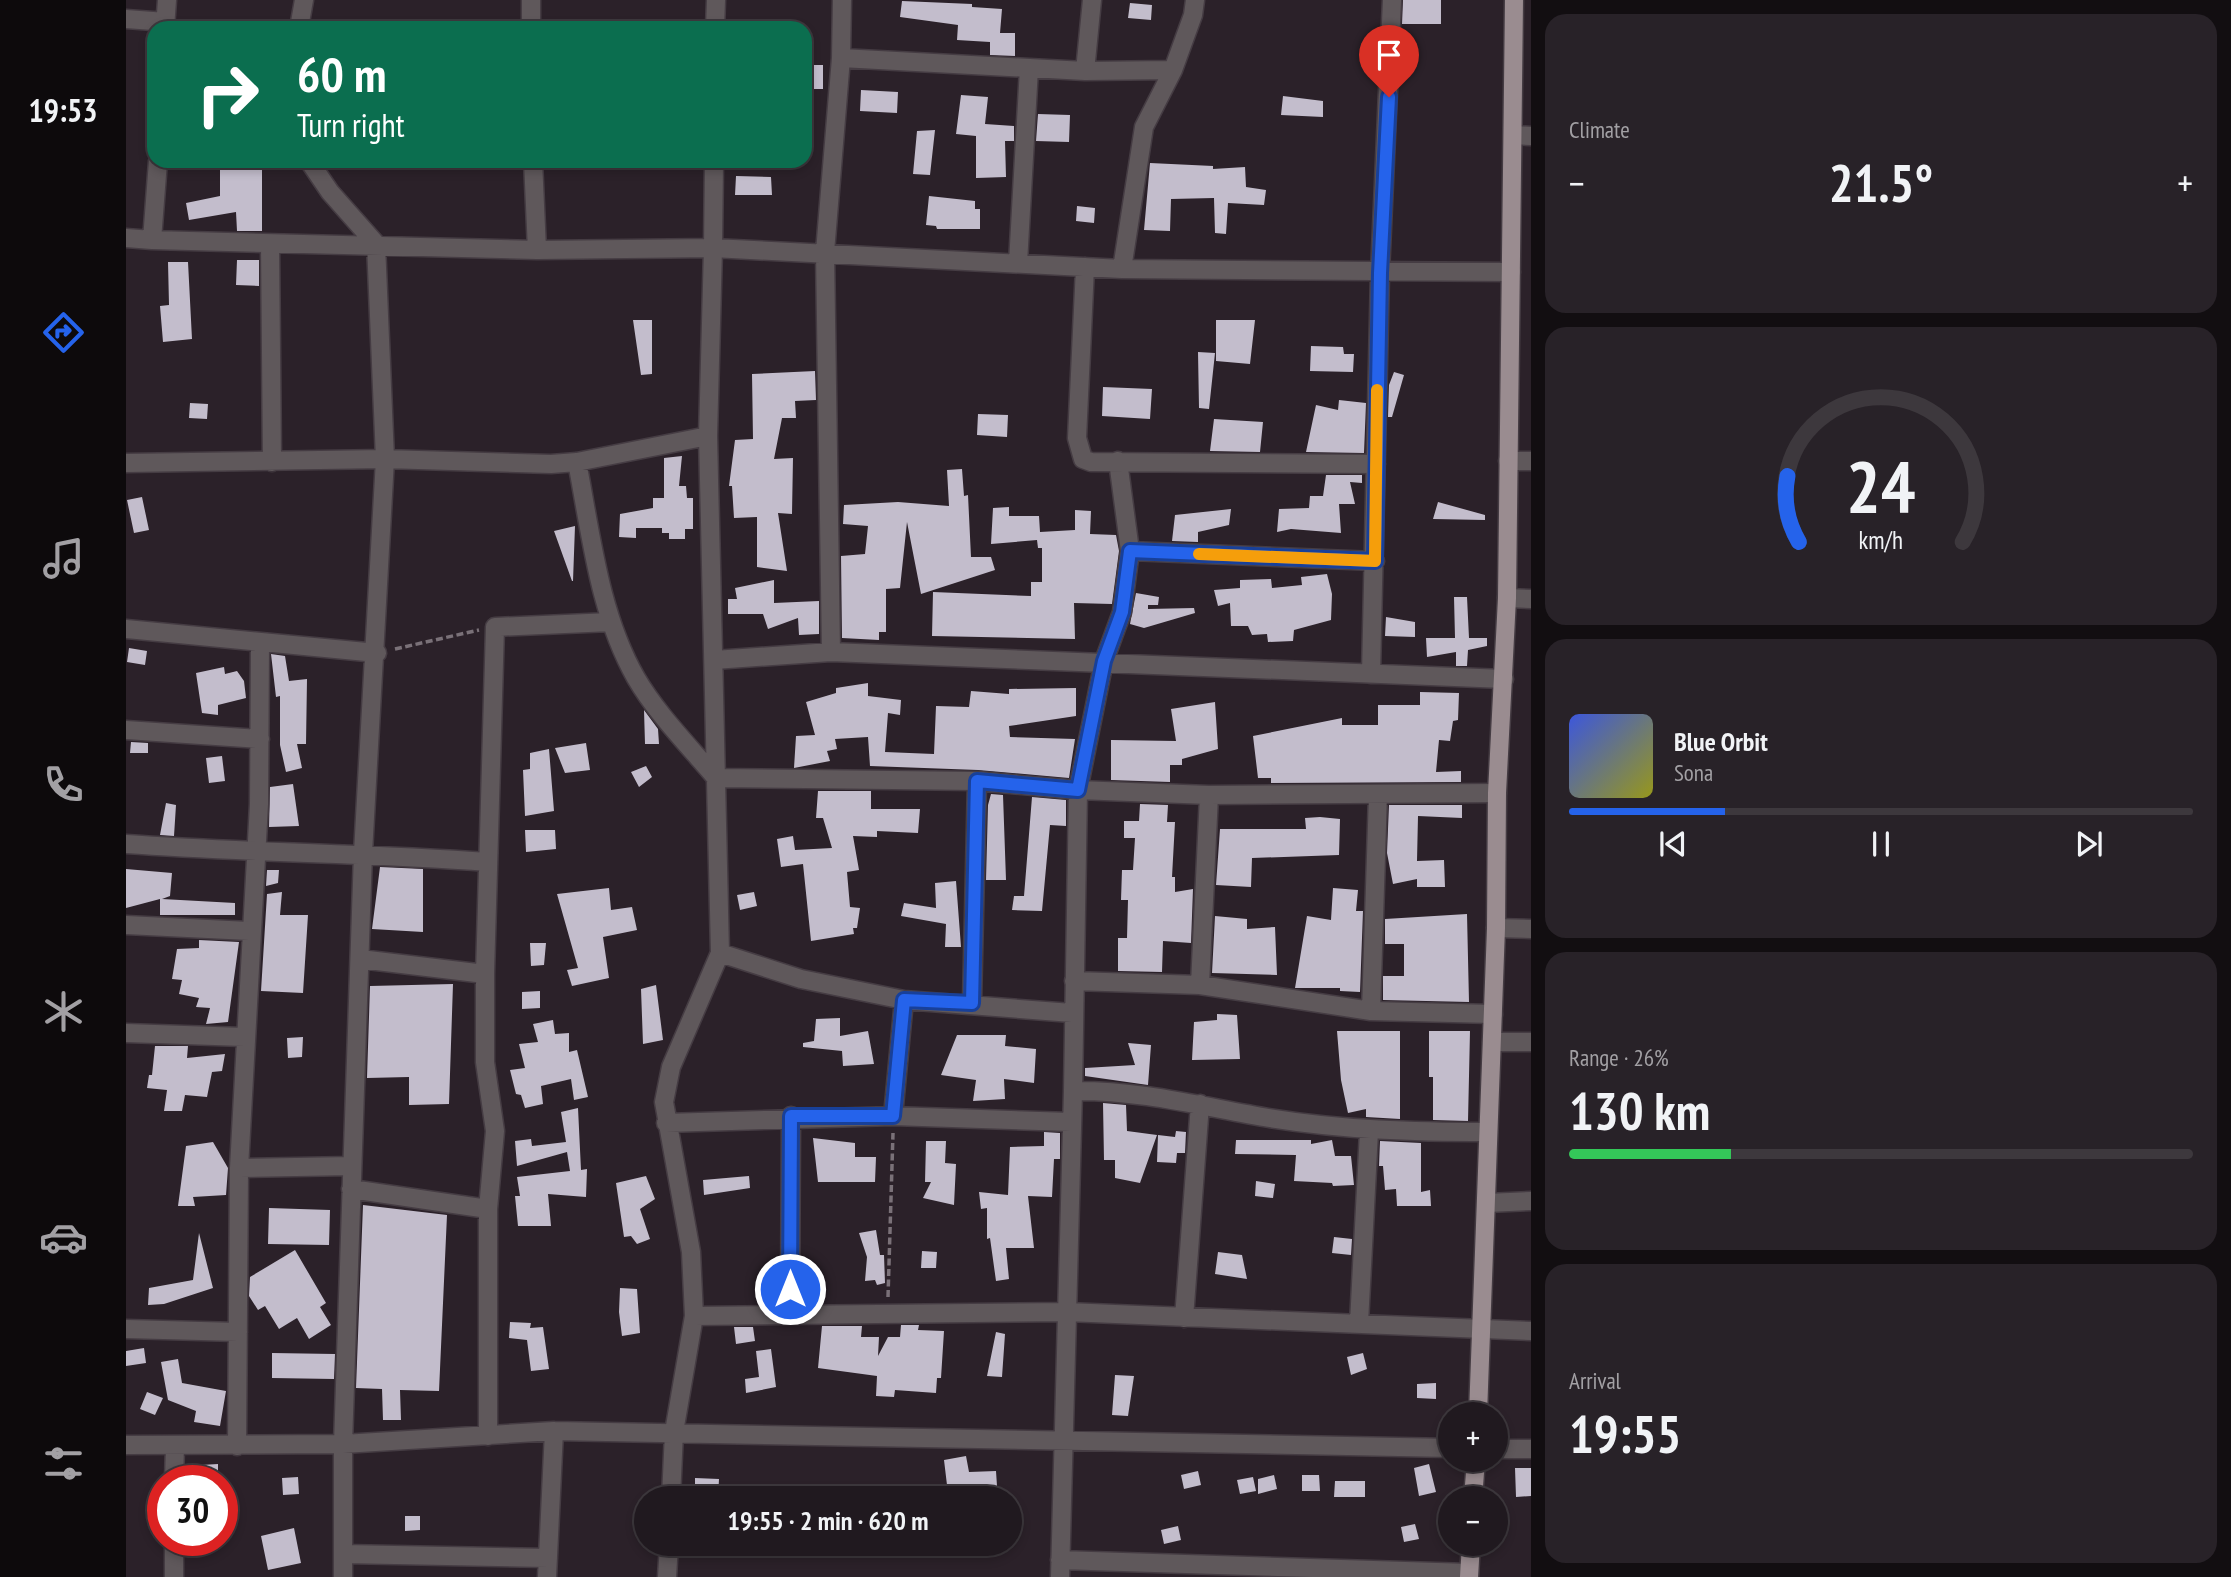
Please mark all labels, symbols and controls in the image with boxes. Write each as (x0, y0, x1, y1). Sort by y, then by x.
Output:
pin (1359, 25, 1419, 97)
icon: arrive (1370, 36, 1408, 74)
text: 60 m (297, 42, 386, 106)
icon: right (182, 49, 273, 140)
text: 19:53 (28, 89, 98, 131)
text: Turn right (297, 104, 405, 146)
text: Climate (1569, 115, 1630, 144)
text: 21.5° (1829, 149, 1933, 216)
text: − (1569, 158, 1585, 207)
text: + (2177, 158, 2193, 207)
icon: directions (39, 308, 88, 357)
text: 24 (1846, 438, 1916, 532)
text: km/h (1859, 524, 1903, 556)
icon: music (39, 534, 88, 583)
text: Blue Orbit (1674, 725, 1768, 758)
text: Sona (1674, 758, 1713, 787)
icon: phone (39, 760, 88, 809)
icon: previous (1654, 825, 1692, 863)
icon: pause (1862, 825, 1900, 863)
icon: next (2070, 825, 2108, 863)
icon: climate (39, 987, 88, 1036)
text: Range · 26% (1569, 1043, 1669, 1072)
text: 130 km (1569, 1077, 1710, 1144)
icon: car (39, 1213, 88, 1262)
position arrow (753, 1252, 827, 1326)
text: Arrival (1569, 1366, 1621, 1395)
text: 19:55 (1569, 1400, 1681, 1467)
map controls (1438, 1402, 1508, 1556)
button: + (1438, 1402, 1508, 1472)
icon: filters (39, 1439, 88, 1488)
speed limit sign: 30 (147, 1465, 238, 1556)
button: − (1438, 1486, 1508, 1556)
text: 19:55 · 2 min · 620 m (728, 1504, 928, 1537)

